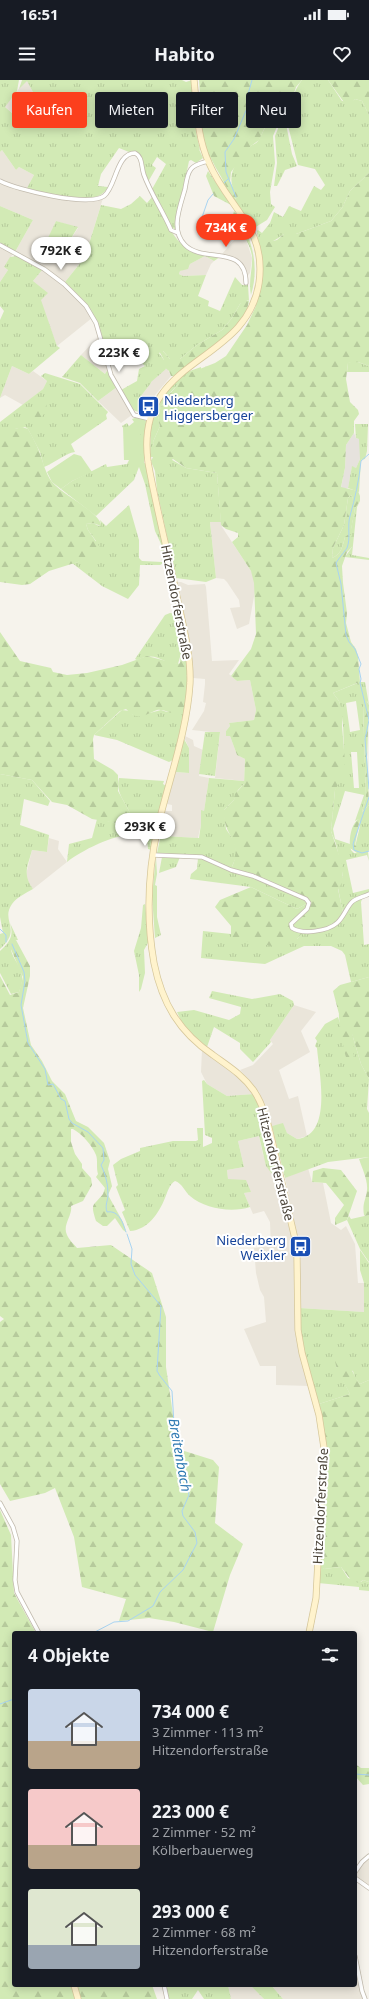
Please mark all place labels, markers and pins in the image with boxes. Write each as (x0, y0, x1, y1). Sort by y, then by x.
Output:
pin: 734K € (193, 214, 259, 248)
pin: 792K € (28, 237, 94, 271)
pin: 223K € (86, 339, 152, 373)
place label: Niederberg Higgersberger (164, 391, 254, 424)
bus stop icon: Niederberg Higgersberger (136, 394, 162, 420)
pin: 293K € (112, 813, 178, 847)
place label: Niederberg Weixler (216, 1231, 287, 1264)
bus stop icon: Niederberg Weixler (288, 1234, 314, 1260)

